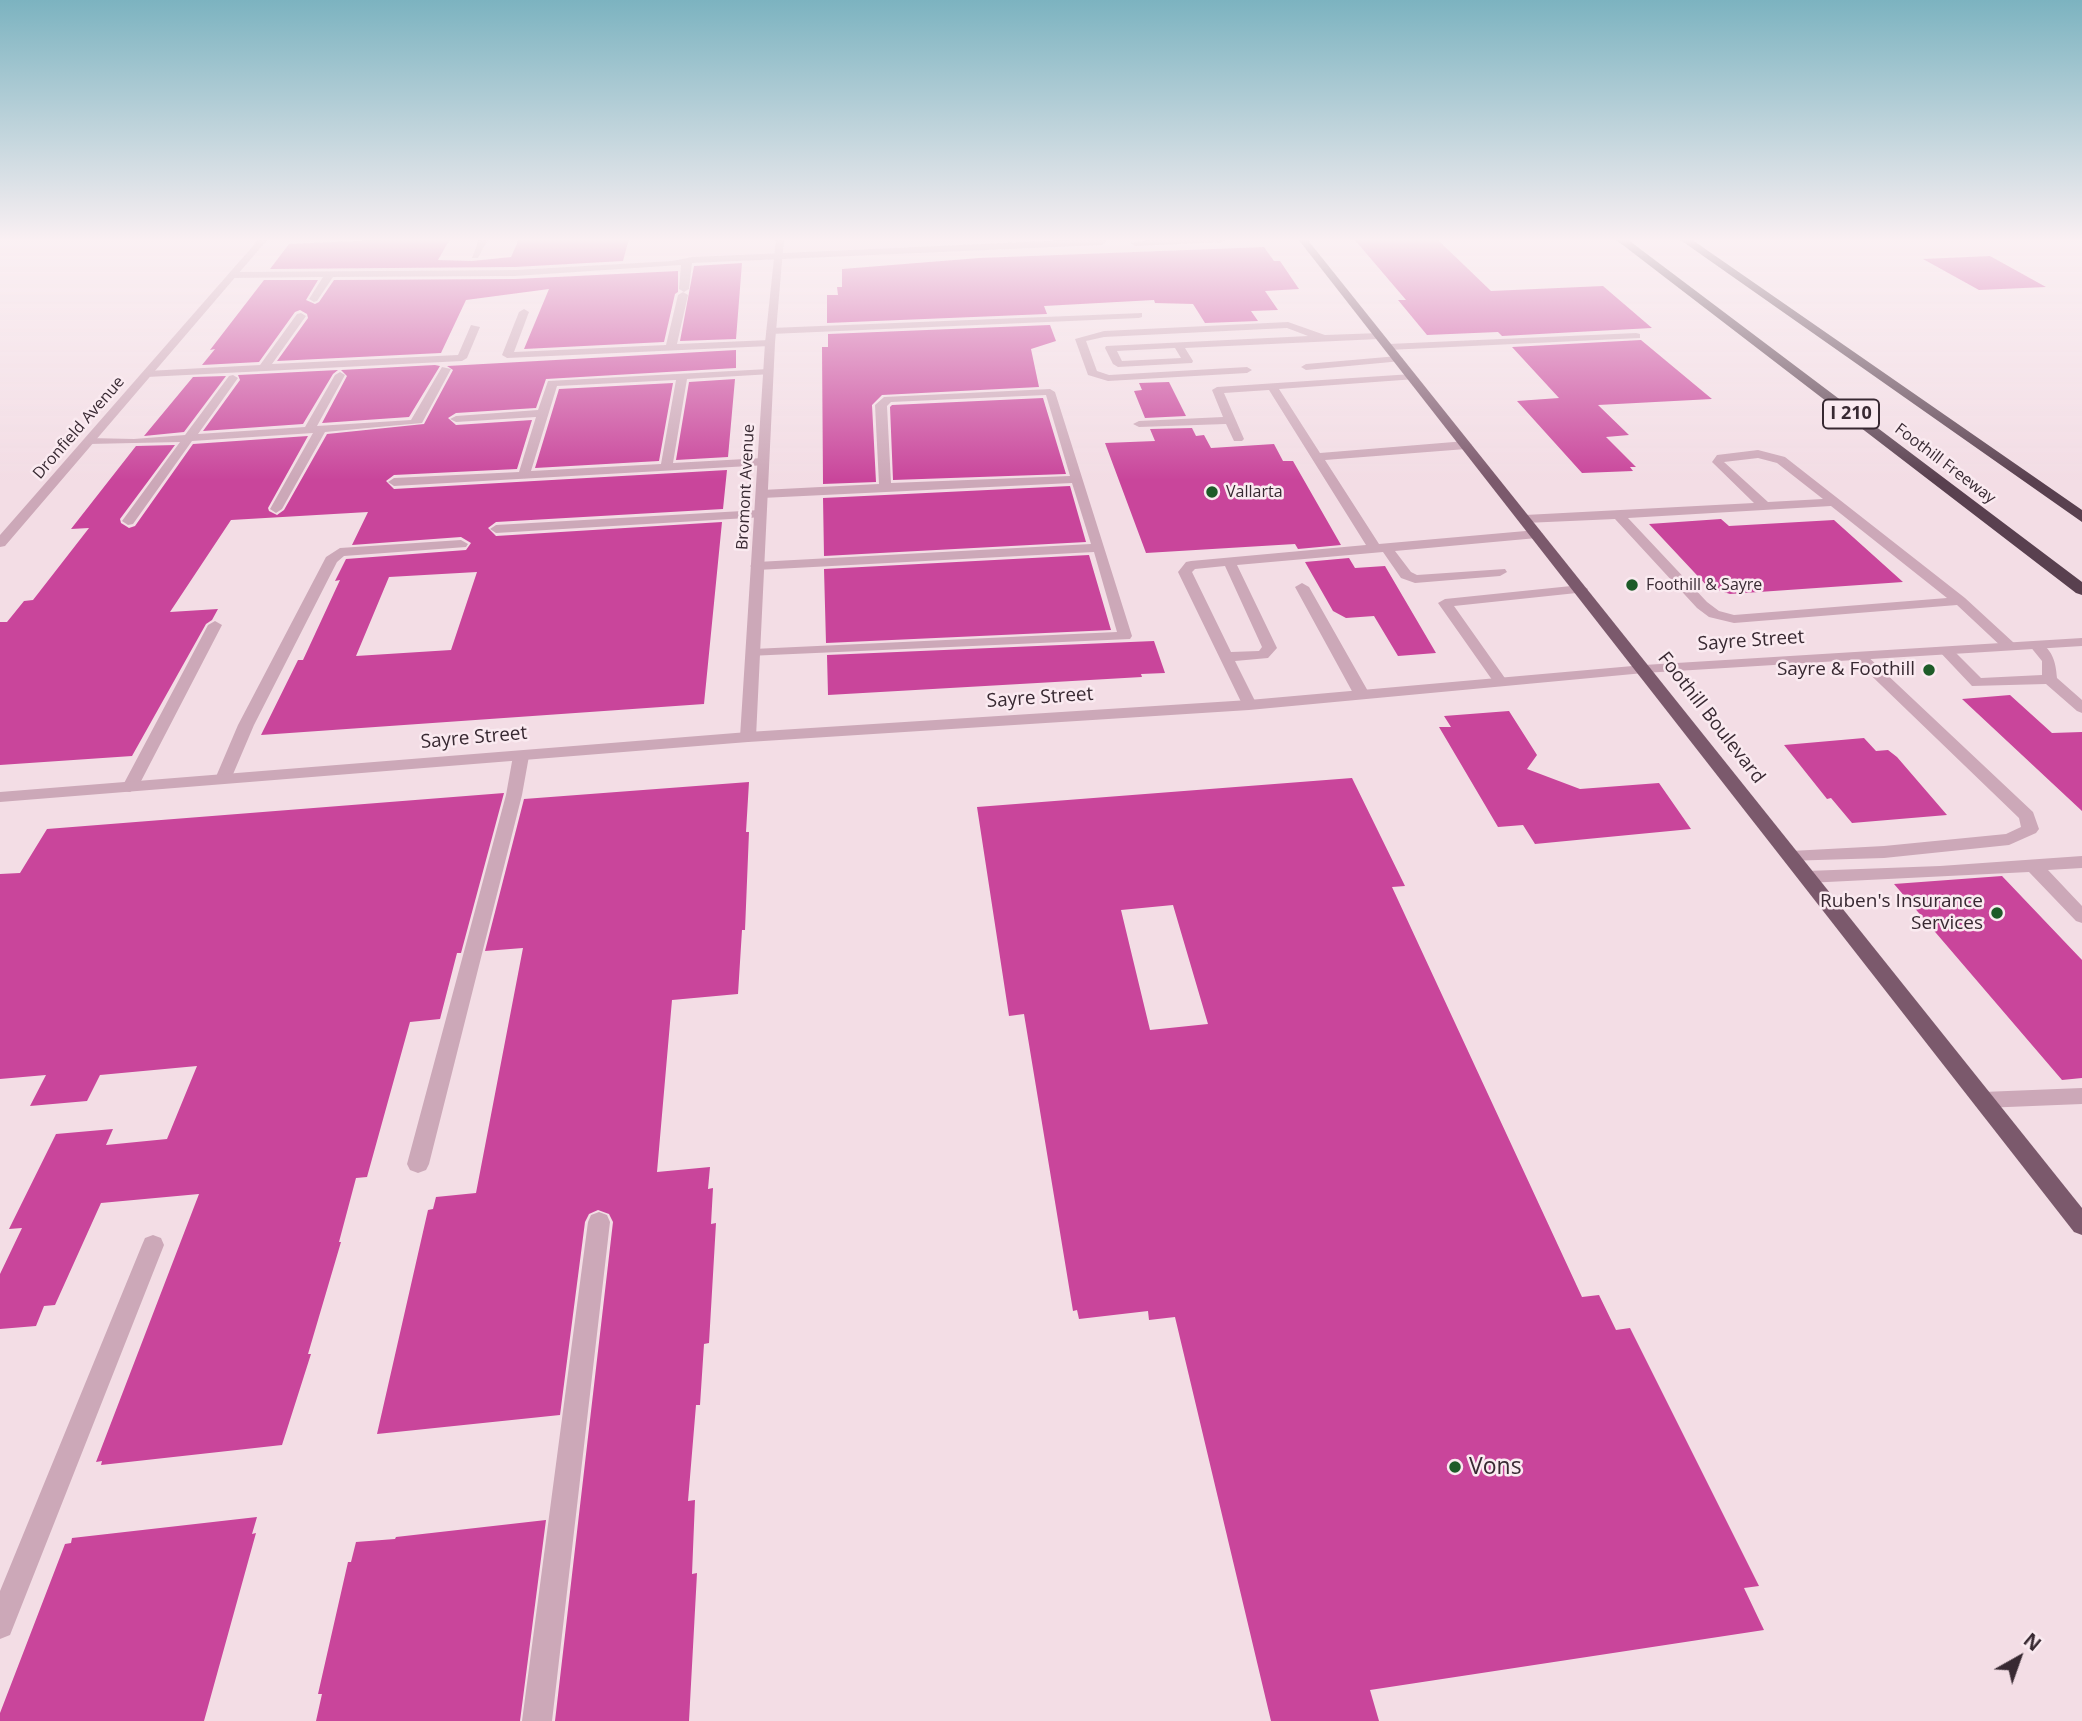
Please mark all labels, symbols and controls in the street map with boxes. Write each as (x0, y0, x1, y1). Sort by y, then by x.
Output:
street label: Dronfield Avenue (29, 373, 129, 483)
road number: I 210 (1823, 400, 1879, 428)
street label: Foothill Freeway (1891, 420, 1999, 508)
street label: Bromont Avenue (733, 423, 759, 551)
place label: Vallarta (1226, 482, 1283, 502)
marker: Vallarta (1204, 484, 1220, 500)
place label: Foothill & Sayre (1646, 575, 1762, 595)
marker: Foothill & Sayre (1624, 577, 1640, 593)
street label: Sayre Street (1697, 626, 1805, 656)
street label: Foothill Boulevard (1653, 648, 1769, 788)
place label: Sayre & Foothill (1777, 659, 1915, 681)
marker: Sayre & Foothill (1921, 662, 1937, 678)
street label: Sayre Street (986, 683, 1094, 713)
street label: Sayre Street (420, 722, 528, 754)
place label: Ruben's Insurance Services (1820, 891, 1983, 935)
marker: Ruben's Insurance Services (1989, 905, 2005, 921)
place label: Vons (1469, 1453, 1522, 1481)
marker: Vons (1447, 1459, 1463, 1475)
north arrow (1984, 1623, 2054, 1693)
text: N (2018, 1627, 2047, 1657)

